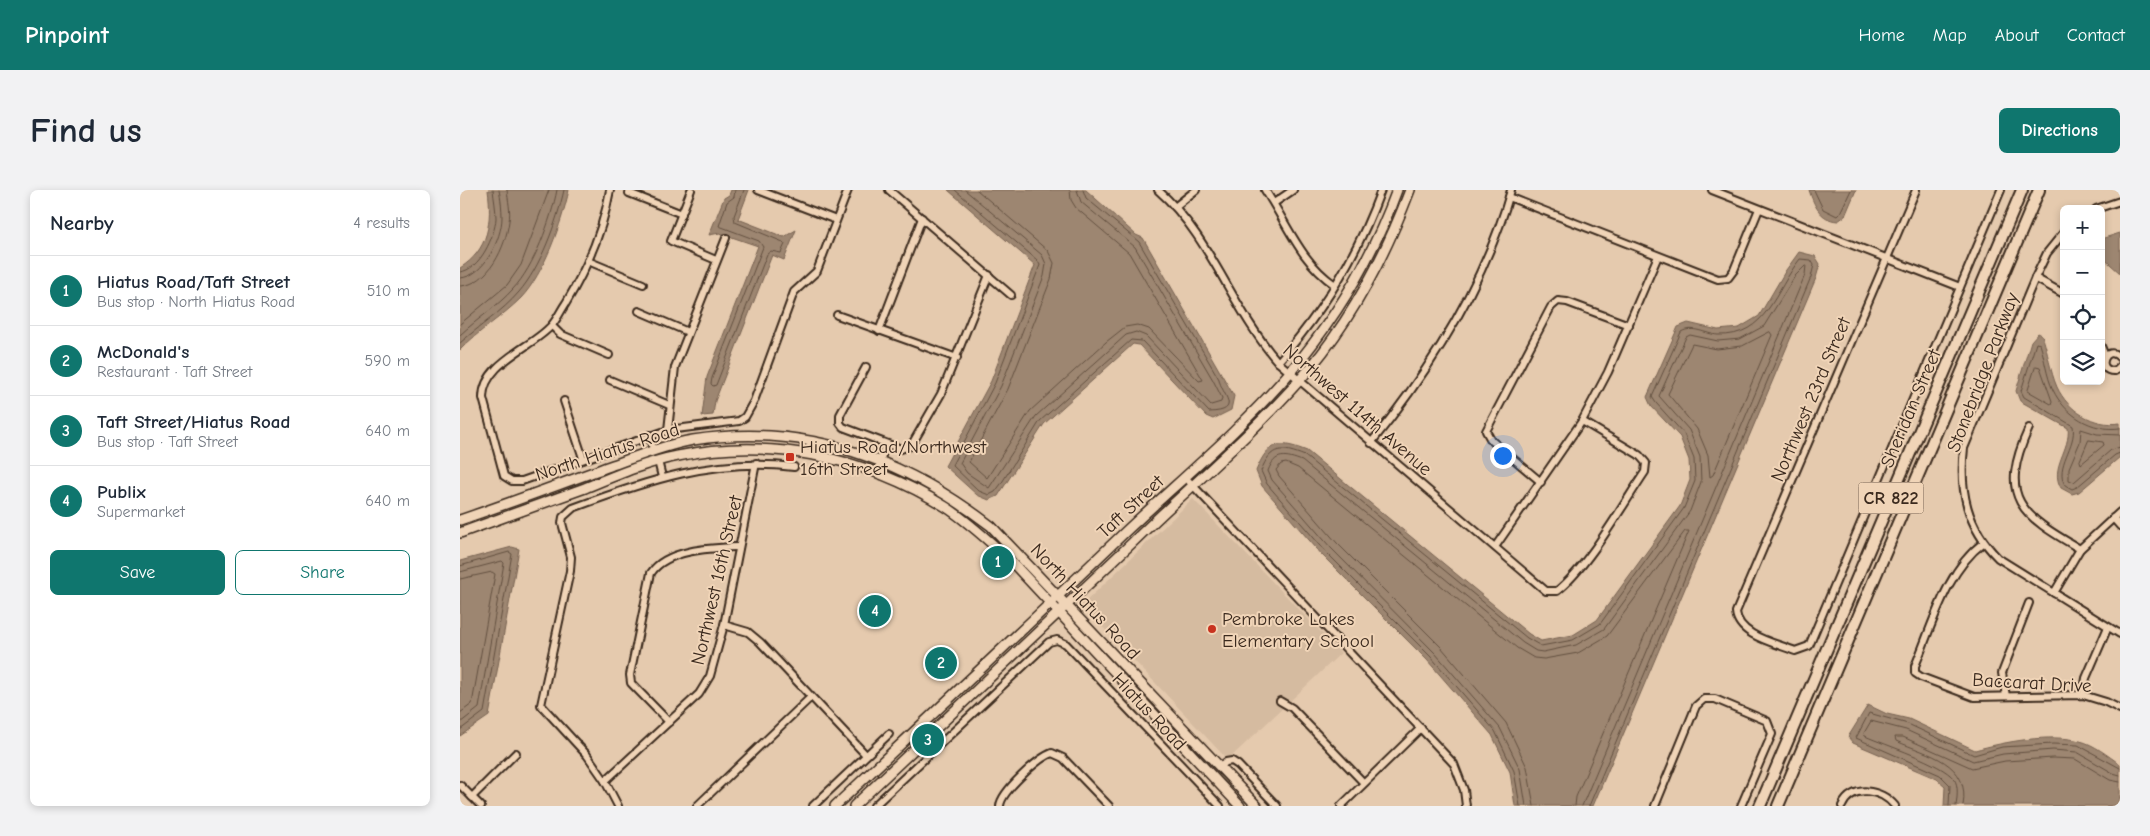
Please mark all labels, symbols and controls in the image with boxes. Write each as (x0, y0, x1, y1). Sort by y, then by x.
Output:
text: Pinpoint (25, 21, 109, 49)
text: Home (1858, 25, 1905, 46)
text: Map (1933, 25, 1967, 46)
text: About (1995, 25, 2039, 46)
text: Contact (2067, 25, 2125, 46)
button: Directions (1999, 108, 2120, 153)
text: Find us (30, 110, 142, 151)
map controls (2060, 205, 2105, 385)
button: + (2060, 205, 2105, 250)
text: Nearby (50, 211, 114, 235)
text: 4 results (353, 214, 410, 232)
button: − (2060, 250, 2105, 295)
text: Hiatus Road/Taft Street (97, 271, 290, 293)
text: 1 (63, 282, 69, 300)
text: 510 m (367, 282, 410, 300)
street label: Stonebridge Parkway (1942, 289, 2024, 455)
text: Bus stop · North Hiatus Road (97, 293, 295, 311)
button: locate (2060, 295, 2105, 340)
street label: Northwest 23rd Street (1766, 313, 1856, 485)
street label: Northwest 114th Avenue (1278, 339, 1436, 480)
button: layers (2060, 340, 2105, 385)
text: McDonald's (97, 341, 189, 363)
street label: Sheridan Street (1876, 345, 1946, 471)
text: 2 (62, 352, 70, 370)
text: 590 m (365, 352, 410, 370)
text: Restaurant · Taft Street (97, 363, 252, 381)
text: Taft Street/Hiatus Road (97, 411, 290, 433)
street label: North Hiatus Road (532, 418, 682, 486)
text: 3 (62, 422, 70, 440)
text: 640 m (365, 422, 410, 440)
text: Bus stop · Taft Street (97, 433, 238, 451)
place label: Hiatus Road/Northwest 16th Street (800, 436, 987, 480)
your location (1490, 443, 1516, 469)
marker: Hiatus Road/Northwest 16th Street (784, 451, 796, 463)
street label: Taft Street (1093, 470, 1169, 543)
text: Publix (97, 481, 146, 503)
road number: CR 822 (1858, 482, 1924, 514)
text: 4 (62, 492, 70, 510)
text: 640 m (365, 492, 410, 510)
street label: Northwest 16th Street (687, 493, 747, 667)
text: Supermarket (97, 503, 185, 521)
street label: North Hiatus Road (1026, 539, 1145, 664)
pin: 1 (982, 543, 1014, 581)
button: Save (50, 550, 225, 595)
button: Share (235, 550, 410, 595)
pin: 4 (859, 592, 891, 630)
place label: Pembroke Lakes Elementary School (1222, 608, 1374, 652)
marker: Pembroke Lakes Elementary School (1206, 623, 1218, 635)
pin: 2 (925, 644, 957, 682)
street label: Hiatus Road (1108, 668, 1191, 755)
street label: Baccarat Drive (1972, 669, 2092, 697)
pin: 3 (912, 721, 944, 759)

